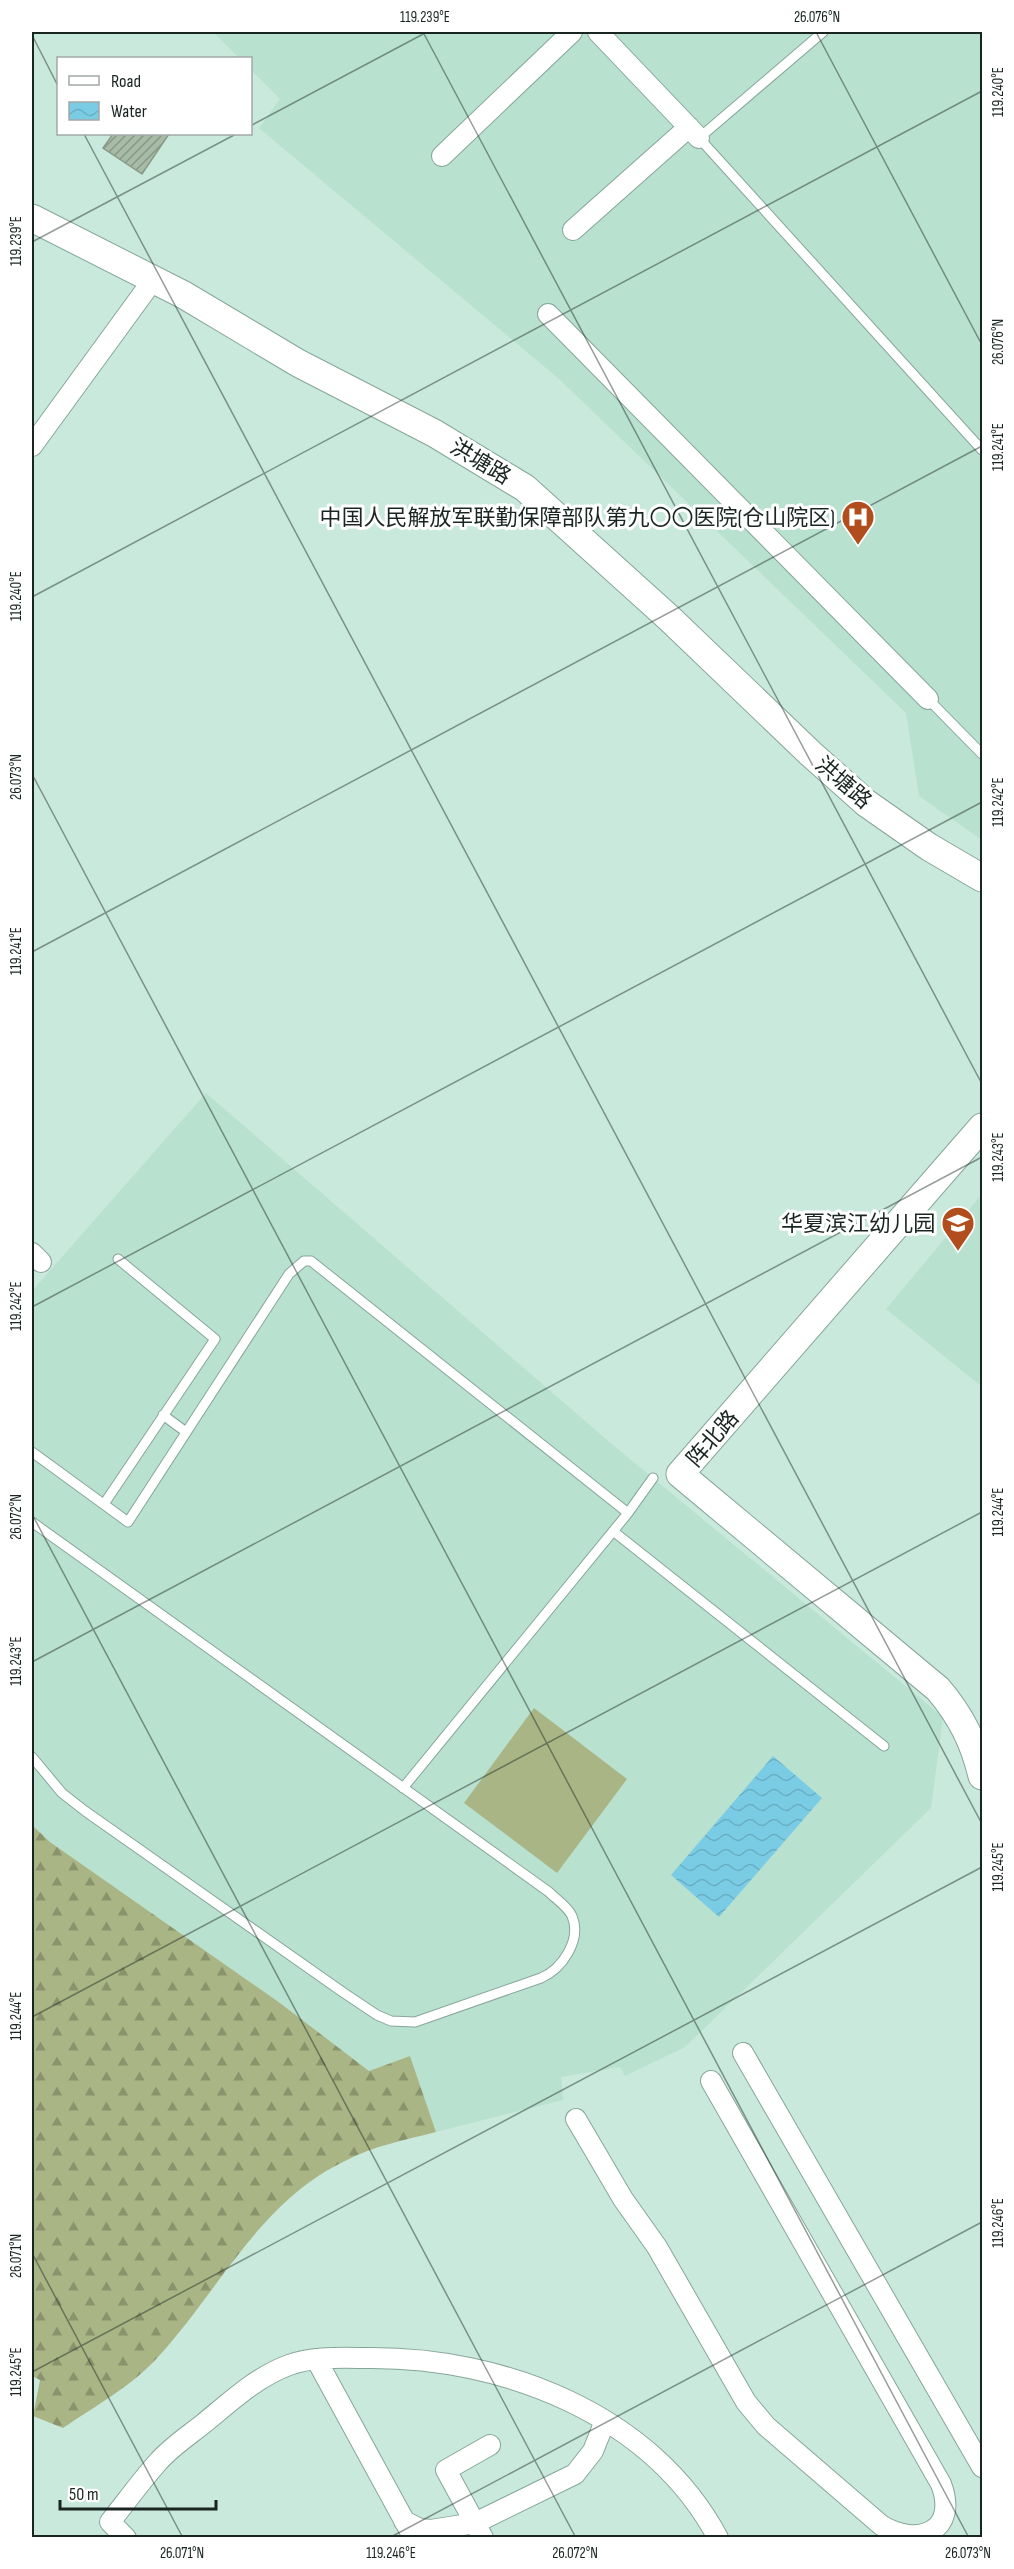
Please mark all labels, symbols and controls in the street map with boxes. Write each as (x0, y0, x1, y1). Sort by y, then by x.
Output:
text: 119.239°E (400, 8, 450, 27)
text: 26.076°N (794, 8, 840, 27)
legend (57, 57, 252, 135)
text: 119.240°E (989, 67, 1008, 117)
text: Road (111, 71, 141, 92)
text: Water (111, 101, 147, 122)
text: 119.239°E (7, 216, 26, 266)
text: 26.076°N (989, 319, 1008, 365)
text: 119.241°E (989, 423, 1008, 471)
street label: 洪塘路 (445, 434, 515, 491)
hospital icon: 中国人民解放军联勤保障部队第九〇〇医院(仓山院区) (840, 499, 876, 546)
place label: 中国人民解放军联勤保障部队第九〇〇医院(仓山院区) (319, 505, 835, 532)
text: 119.240°E (7, 571, 26, 621)
street label: 洪塘路 (809, 751, 877, 815)
text: 26.073°N (7, 754, 26, 800)
text: 119.242°E (989, 777, 1008, 827)
text: 119.241°E (7, 927, 26, 975)
text: 119.243°E (989, 1132, 1008, 1182)
school or university icon: 华夏滨江幼儿园 (940, 1205, 976, 1252)
place label: 华夏滨江幼儿园 (781, 1211, 935, 1238)
text: 119.242°E (7, 1281, 26, 1331)
street label: 阵北路 (681, 1405, 745, 1473)
text: 119.244°E (989, 1488, 1008, 1536)
text: 26.072°N (7, 1494, 26, 1540)
text: 119.243°E (7, 1636, 26, 1686)
text: 119.245°E (989, 1842, 1008, 1892)
text: 119.244°E (7, 1992, 26, 2040)
text: 119.246°E (989, 2198, 1008, 2248)
text: 26.071°N (7, 2234, 26, 2278)
text: 119.245°E (7, 2347, 26, 2397)
scale bar (60, 2473, 216, 2511)
text: 50 m (69, 2484, 99, 2505)
text: 26.071°N (160, 2544, 204, 2563)
text: 119.246°E (366, 2544, 416, 2563)
text: 26.072°N (552, 2544, 598, 2563)
text: 26.073°N (945, 2544, 991, 2563)

